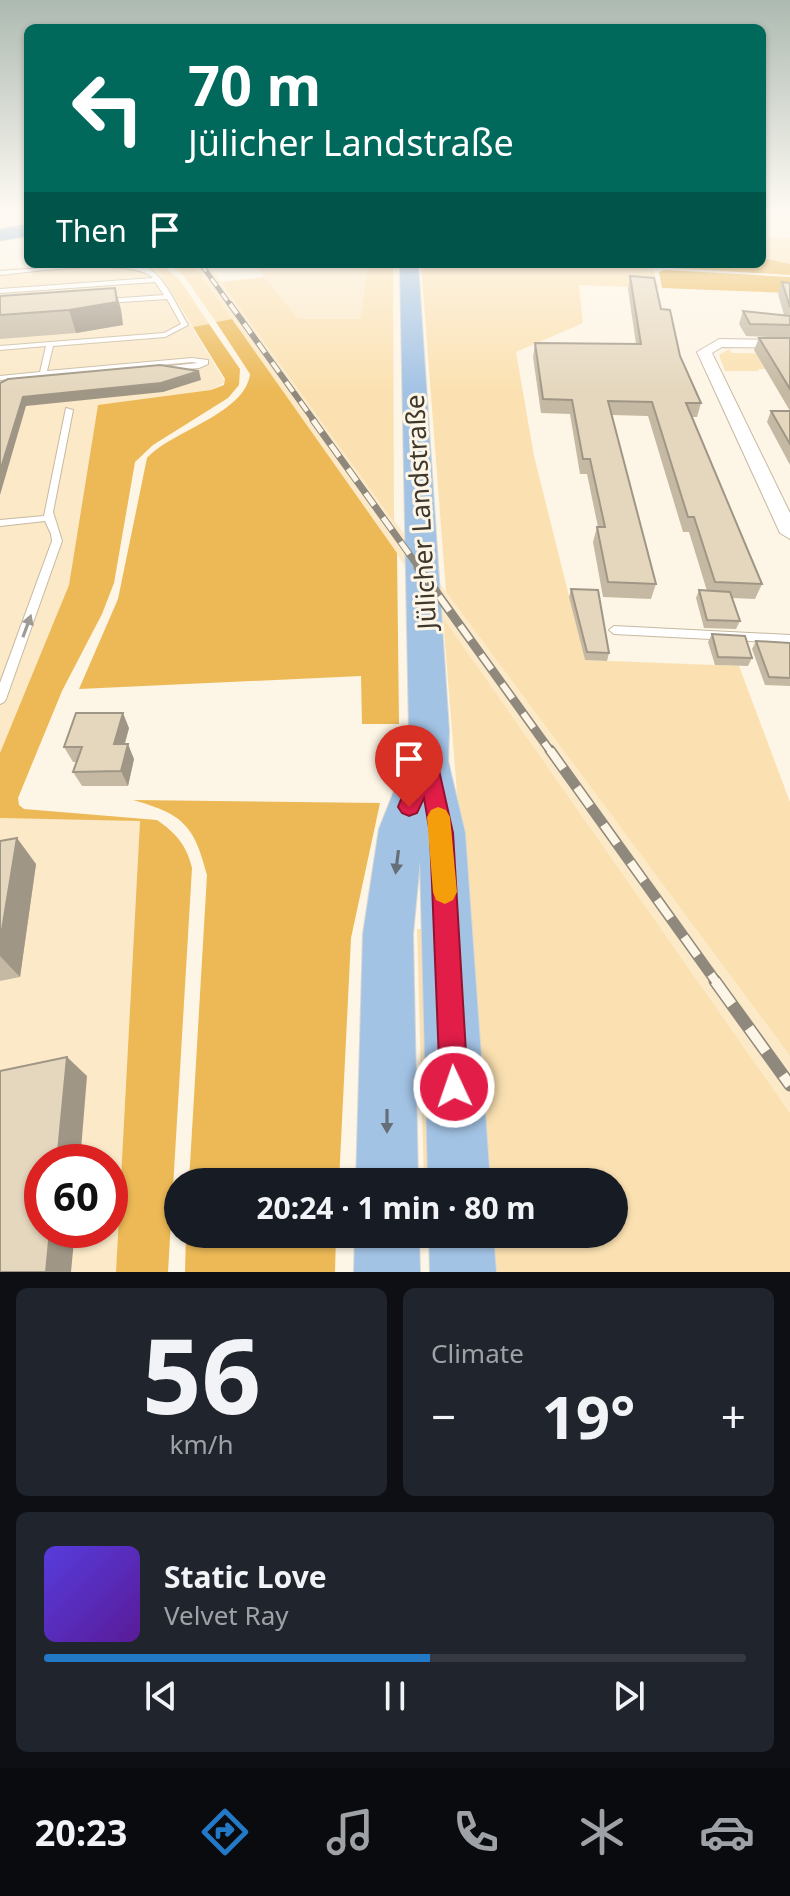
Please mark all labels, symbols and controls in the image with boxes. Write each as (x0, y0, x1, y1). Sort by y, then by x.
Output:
text: 70 m (188, 46, 321, 122)
icon: left (56, 56, 160, 160)
text: Jülicher Landstraße (188, 118, 514, 167)
icon: arrive (143, 208, 187, 252)
text: Then (56, 210, 127, 251)
street label: Jülicher Landstraße (396, 394, 444, 633)
one-way arrow (21, 614, 33, 638)
pin (375, 725, 443, 807)
icon: arrive (387, 737, 431, 781)
one-way arrow (390, 850, 403, 875)
position arrow (412, 1045, 496, 1129)
one-way arrow (381, 1109, 393, 1134)
speed limit sign: 60 (24, 1144, 128, 1248)
text: 20:24 · 1 min · 80 m (256, 1187, 536, 1228)
text: 56 (142, 1303, 261, 1444)
text: Climate (431, 1335, 524, 1371)
text: 19° (541, 1375, 636, 1457)
text: − (431, 1386, 456, 1446)
text: + (721, 1386, 746, 1446)
text: km/h (170, 1426, 233, 1462)
text: Static Love (164, 1556, 327, 1597)
text: Velvet Ray (164, 1597, 289, 1633)
icon: previous (139, 1674, 183, 1718)
icon: pause (373, 1674, 417, 1718)
icon: next (607, 1674, 651, 1718)
icon: directions (197, 1804, 253, 1860)
icon: music (322, 1804, 378, 1860)
icon: phone (448, 1804, 504, 1860)
icon: climate (574, 1804, 630, 1860)
icon: car (699, 1804, 755, 1860)
text: 20:23 (35, 1808, 127, 1857)

